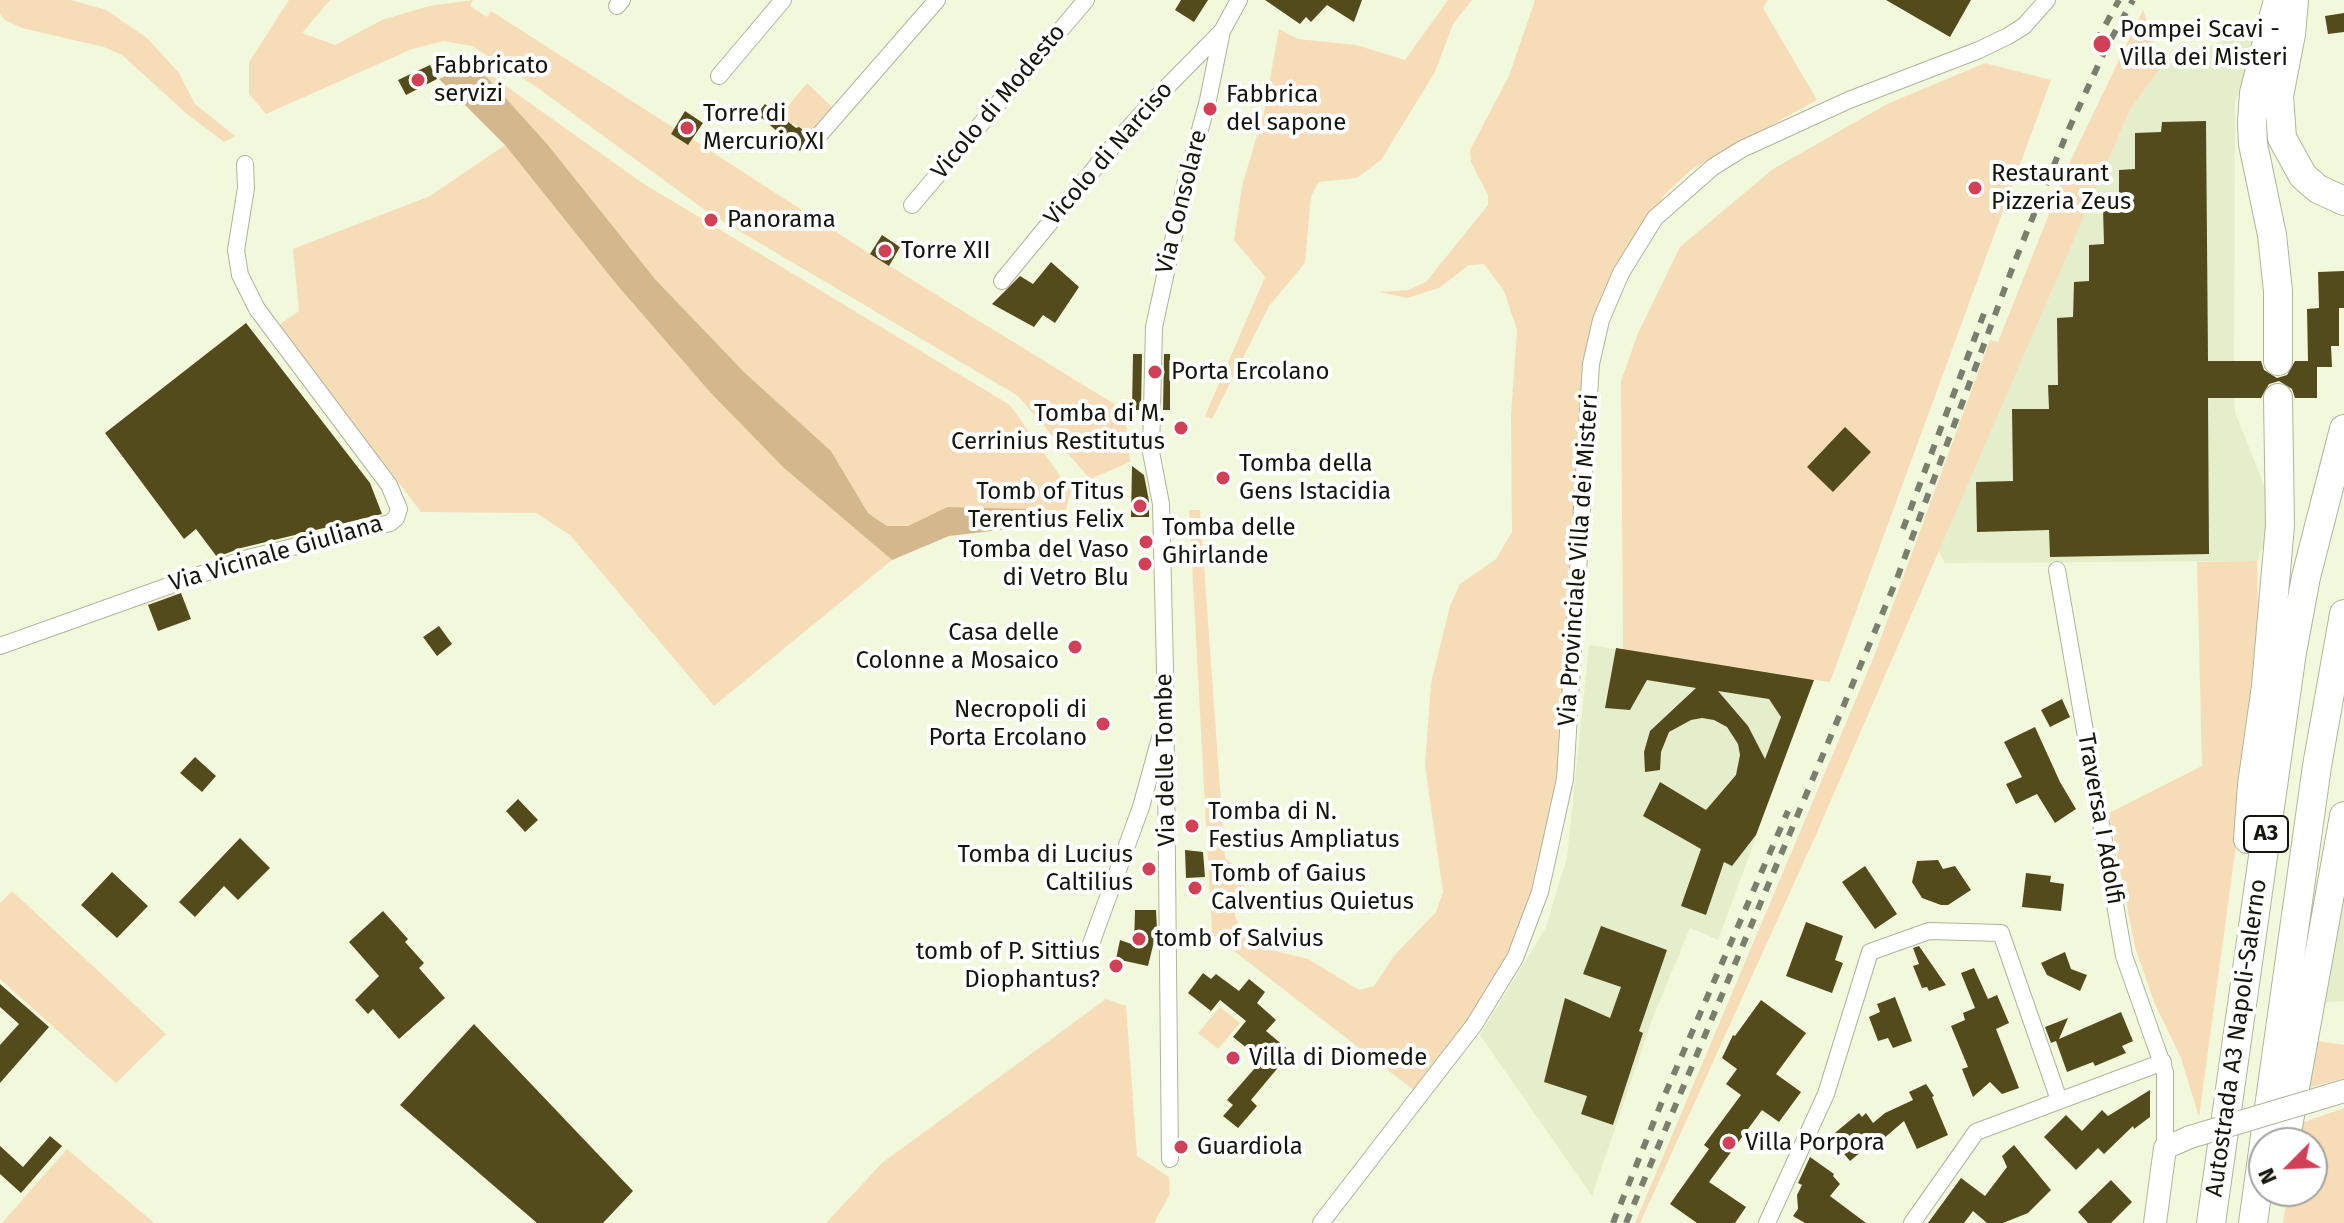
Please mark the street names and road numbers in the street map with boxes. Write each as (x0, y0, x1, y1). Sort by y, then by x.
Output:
street label: Vicolo di Modesto (926, 19, 1072, 185)
street label: Vicolo di Narciso (1039, 76, 1179, 232)
street label: Via Consolare (1150, 127, 1214, 277)
street label: Via Provinciale Villa dei Misteri (1553, 393, 1605, 727)
street label: Via Vicinale Giuliana (166, 510, 386, 598)
street label: Via delle Tombe (1150, 673, 1182, 847)
street label: Traversa I Adolfi (2071, 731, 2129, 907)
road number: A3 (2244, 816, 2288, 852)
street label: Autostrada A3 Napoli-Salerno (2200, 877, 2274, 1199)

